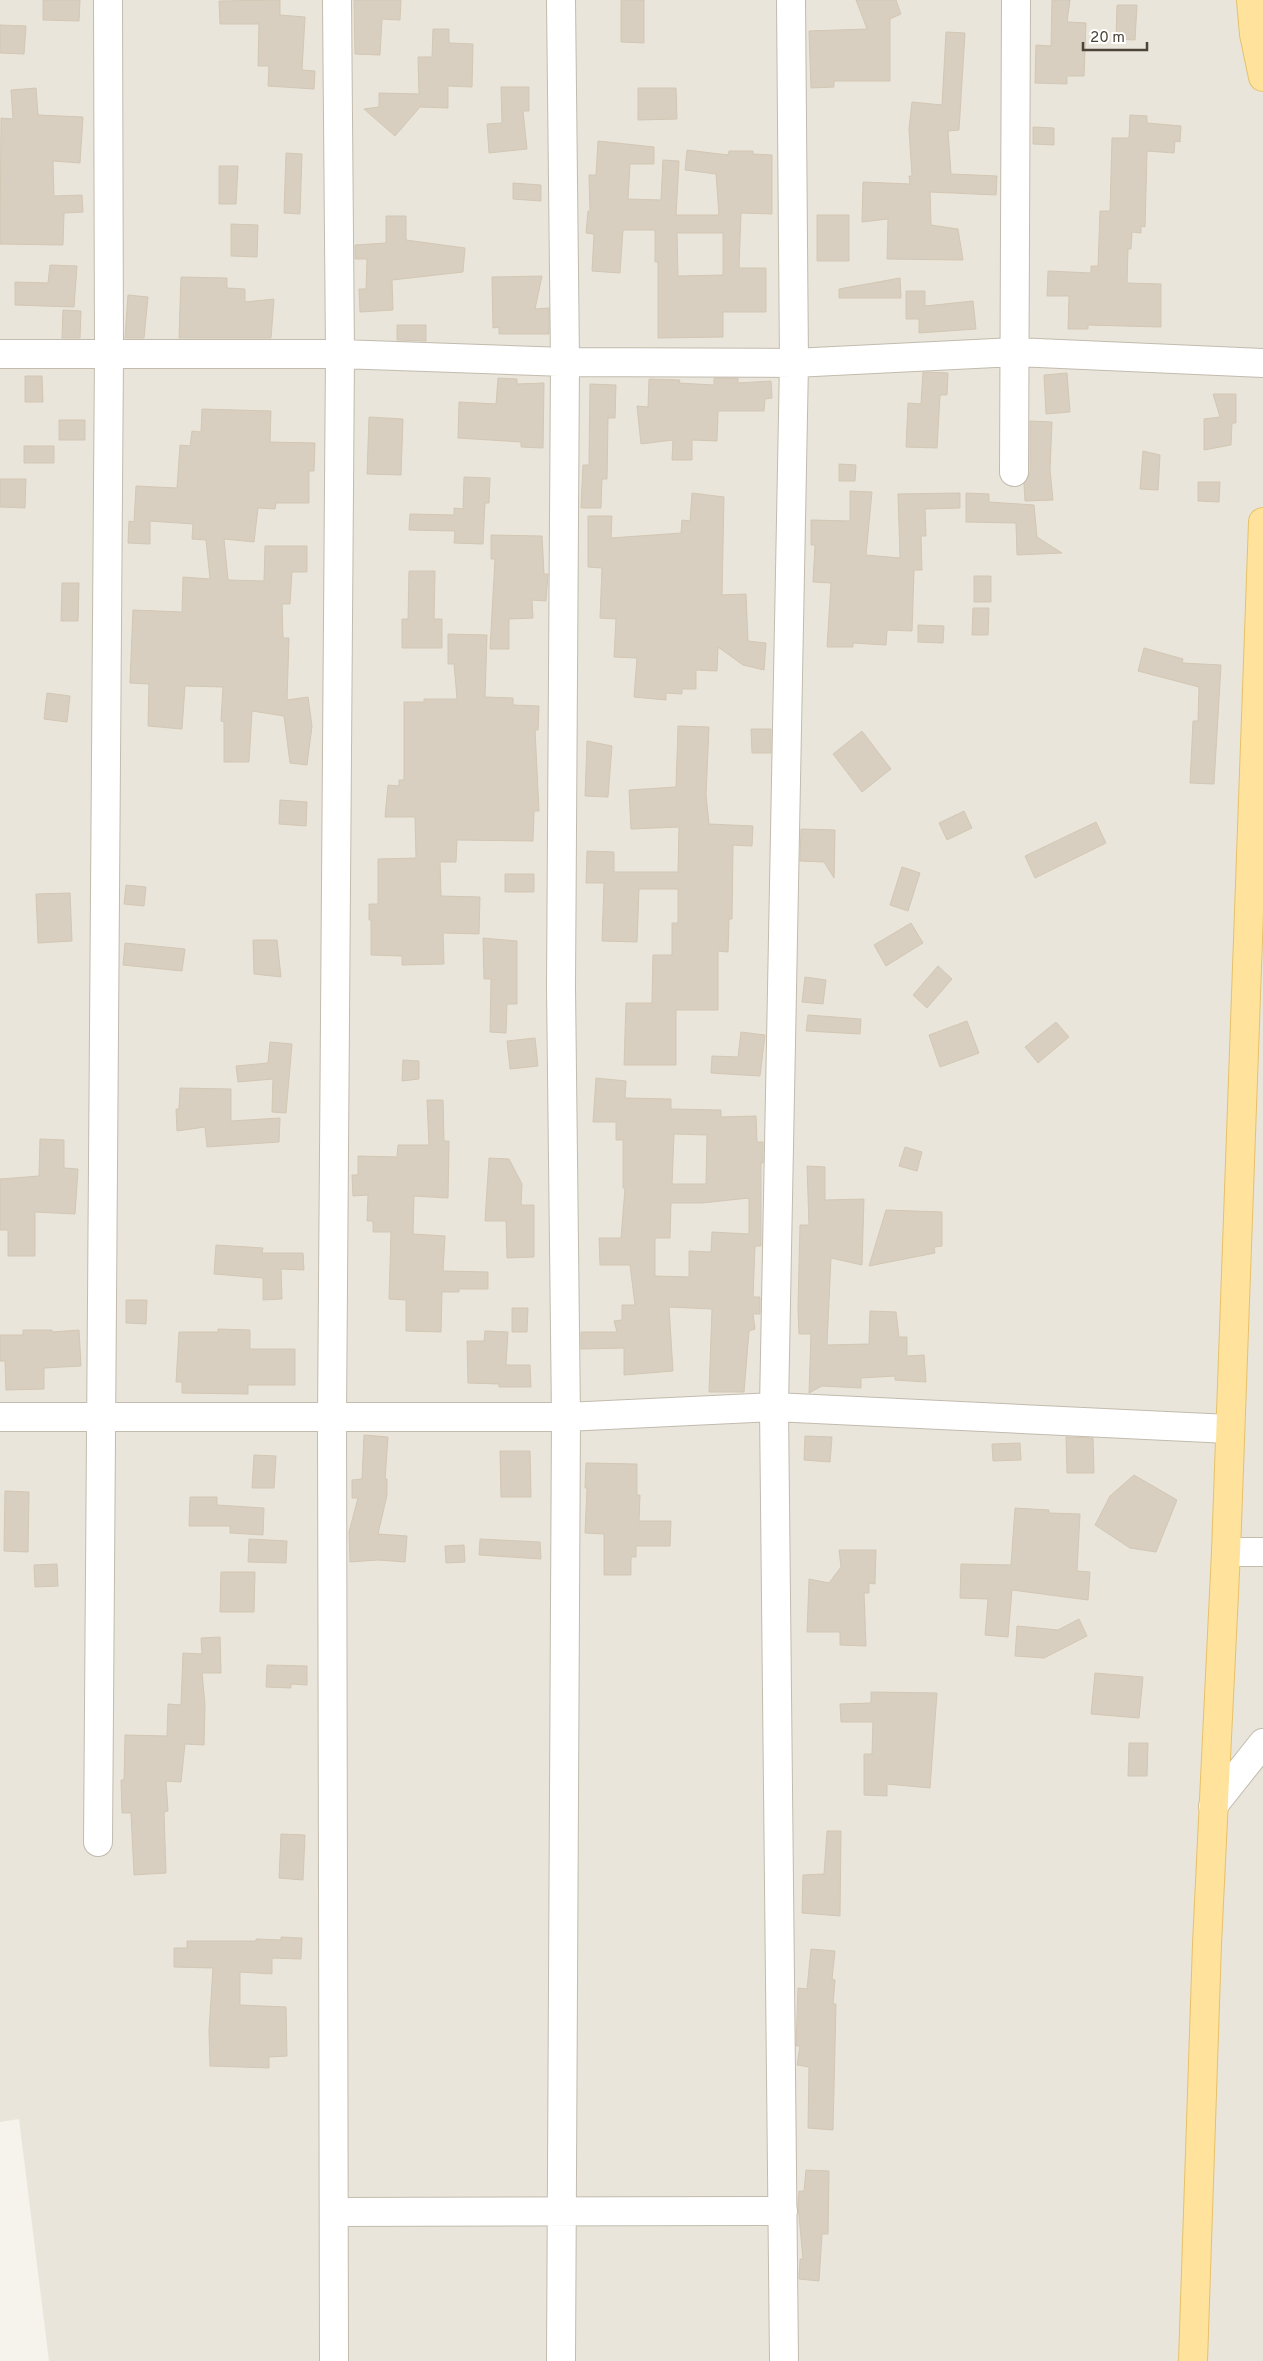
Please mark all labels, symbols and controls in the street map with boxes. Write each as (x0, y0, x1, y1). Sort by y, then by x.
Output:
scale bar (1083, 20, 1147, 52)
text: 20 m (1090, 29, 1125, 48)

